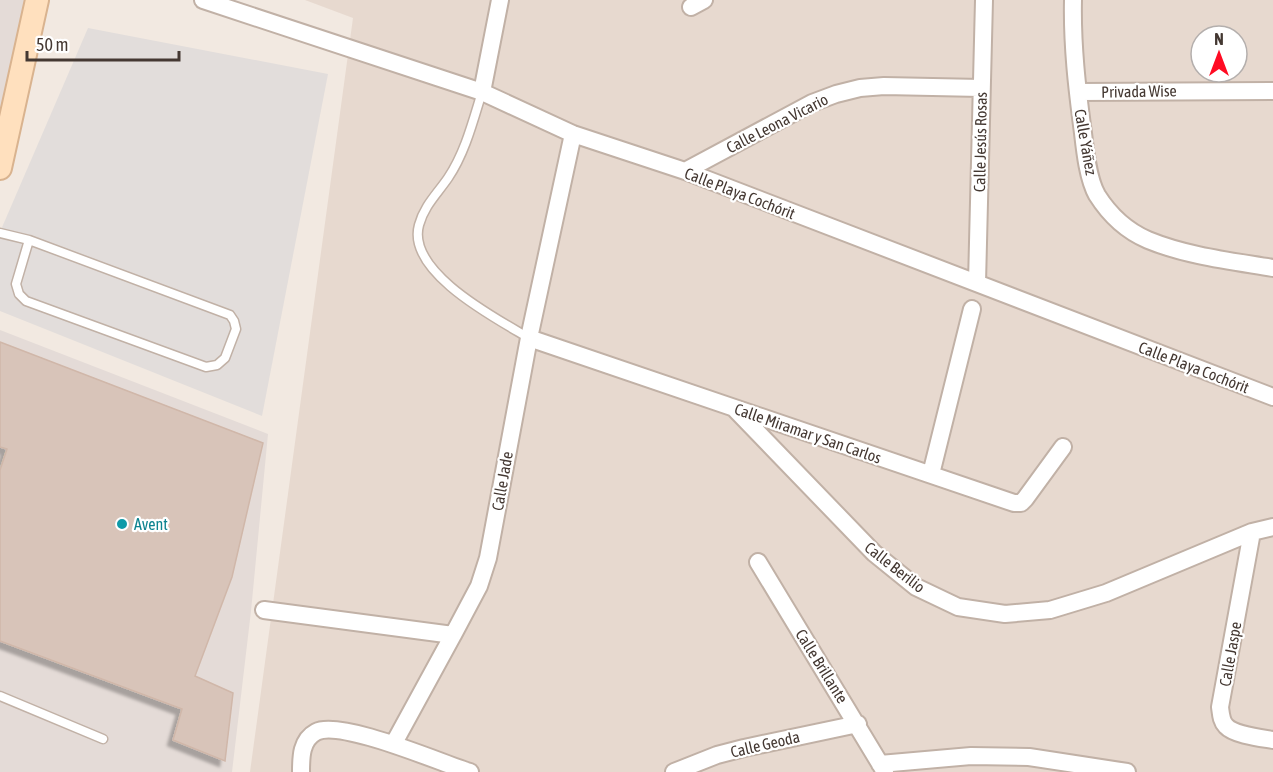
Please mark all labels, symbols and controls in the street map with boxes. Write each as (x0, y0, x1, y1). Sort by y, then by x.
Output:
scale bar (27, 24, 178, 62)
north arrow (1189, 24, 1249, 84)
text: N (1214, 30, 1224, 48)
text: 50 m (36, 34, 68, 55)
street label: Privada Wise (1101, 81, 1177, 101)
street label: Calle Leona Vicario (723, 90, 831, 156)
street label: Calle Jesús Rosas (970, 91, 990, 192)
street label: Calle Yáñez (1071, 108, 1101, 177)
street label: Calle Playa Cochórit (682, 164, 798, 223)
street label: Calle Playa Cochórit (1136, 338, 1252, 397)
street label: Calle Miramar y San Carlos (732, 399, 884, 468)
street label: Calle Jade (488, 450, 516, 512)
place label: Avent (134, 515, 168, 533)
marker: Avent (115, 517, 129, 531)
street label: Calle Berilio (861, 538, 929, 596)
street label: Calle Jaspe (1215, 620, 1246, 688)
street label: Calle Brillante (792, 626, 852, 706)
street label: Calle Geoda (729, 727, 801, 761)

